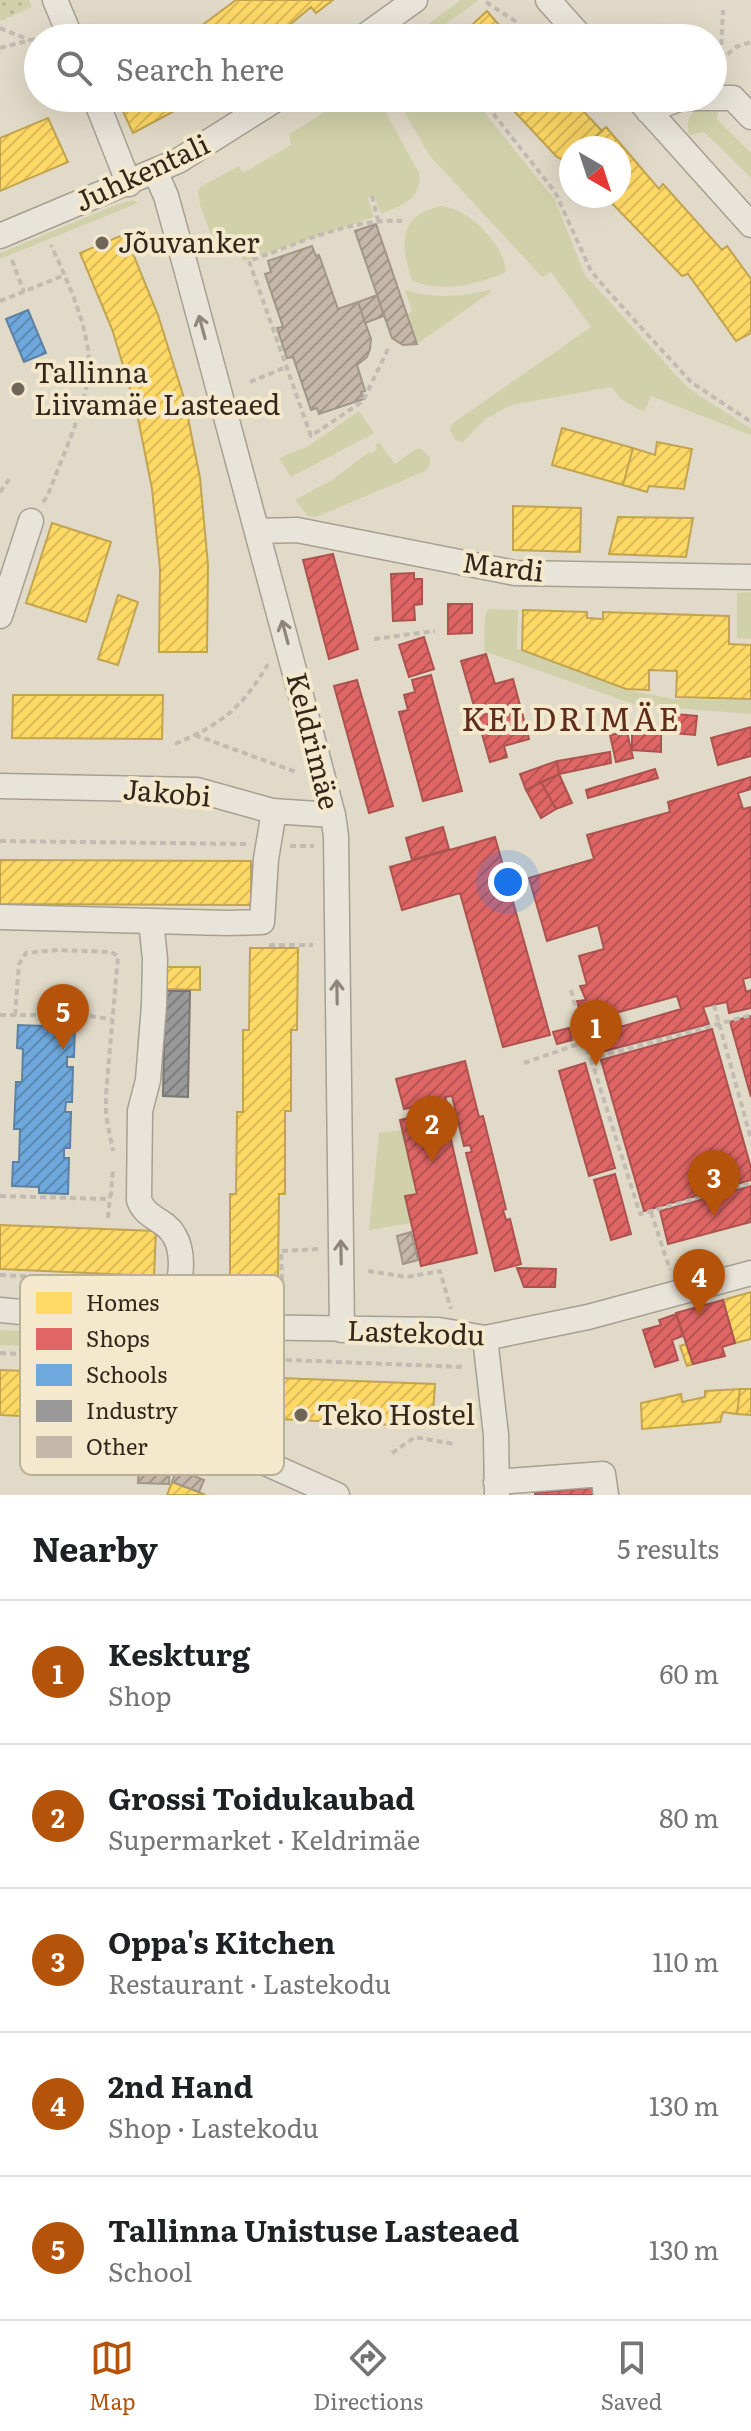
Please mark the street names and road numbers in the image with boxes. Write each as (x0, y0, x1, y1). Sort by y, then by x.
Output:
street label: Juhkentali (67, 122, 216, 221)
street label: Mardi (460, 539, 546, 591)
street label: Keldrimäe (278, 668, 352, 813)
street label: Jakobi (121, 766, 213, 816)
street label: Lastekodu (346, 1308, 486, 1354)

